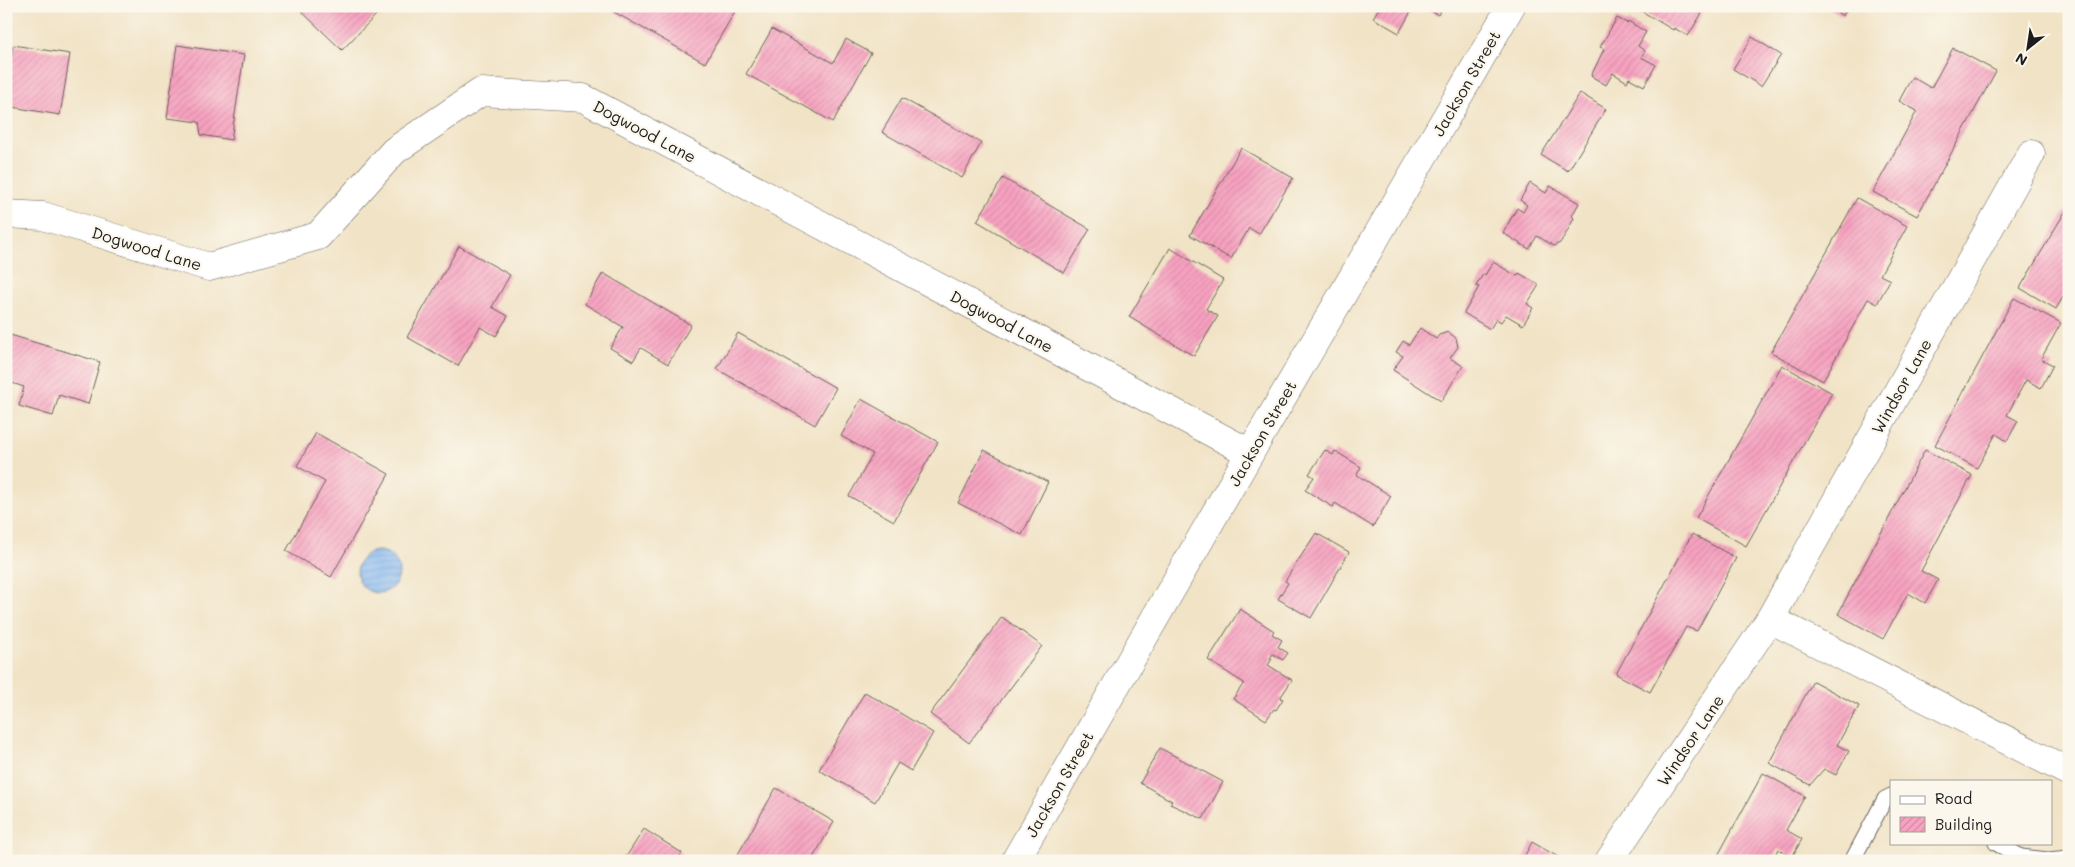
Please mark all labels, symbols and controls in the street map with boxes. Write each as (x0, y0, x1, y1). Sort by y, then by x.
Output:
north arrow (2002, 22, 2052, 72)
street label: Jackson Street (1427, 26, 1505, 140)
text: N (2012, 49, 2031, 71)
street label: Dogwood Lane (590, 95, 700, 167)
street label: Dogwood Lane (90, 221, 204, 275)
street label: Dogwood Lane (947, 285, 1057, 357)
street label: Windsor Lane (1866, 335, 1936, 437)
street label: Jackson Street (1223, 376, 1301, 490)
street label: Windsor Lane (1652, 690, 1728, 790)
street label: Jackson Street (1020, 727, 1098, 841)
legend (1890, 780, 2052, 844)
text: Road (1935, 788, 1972, 808)
text: Building (1935, 814, 1992, 834)

